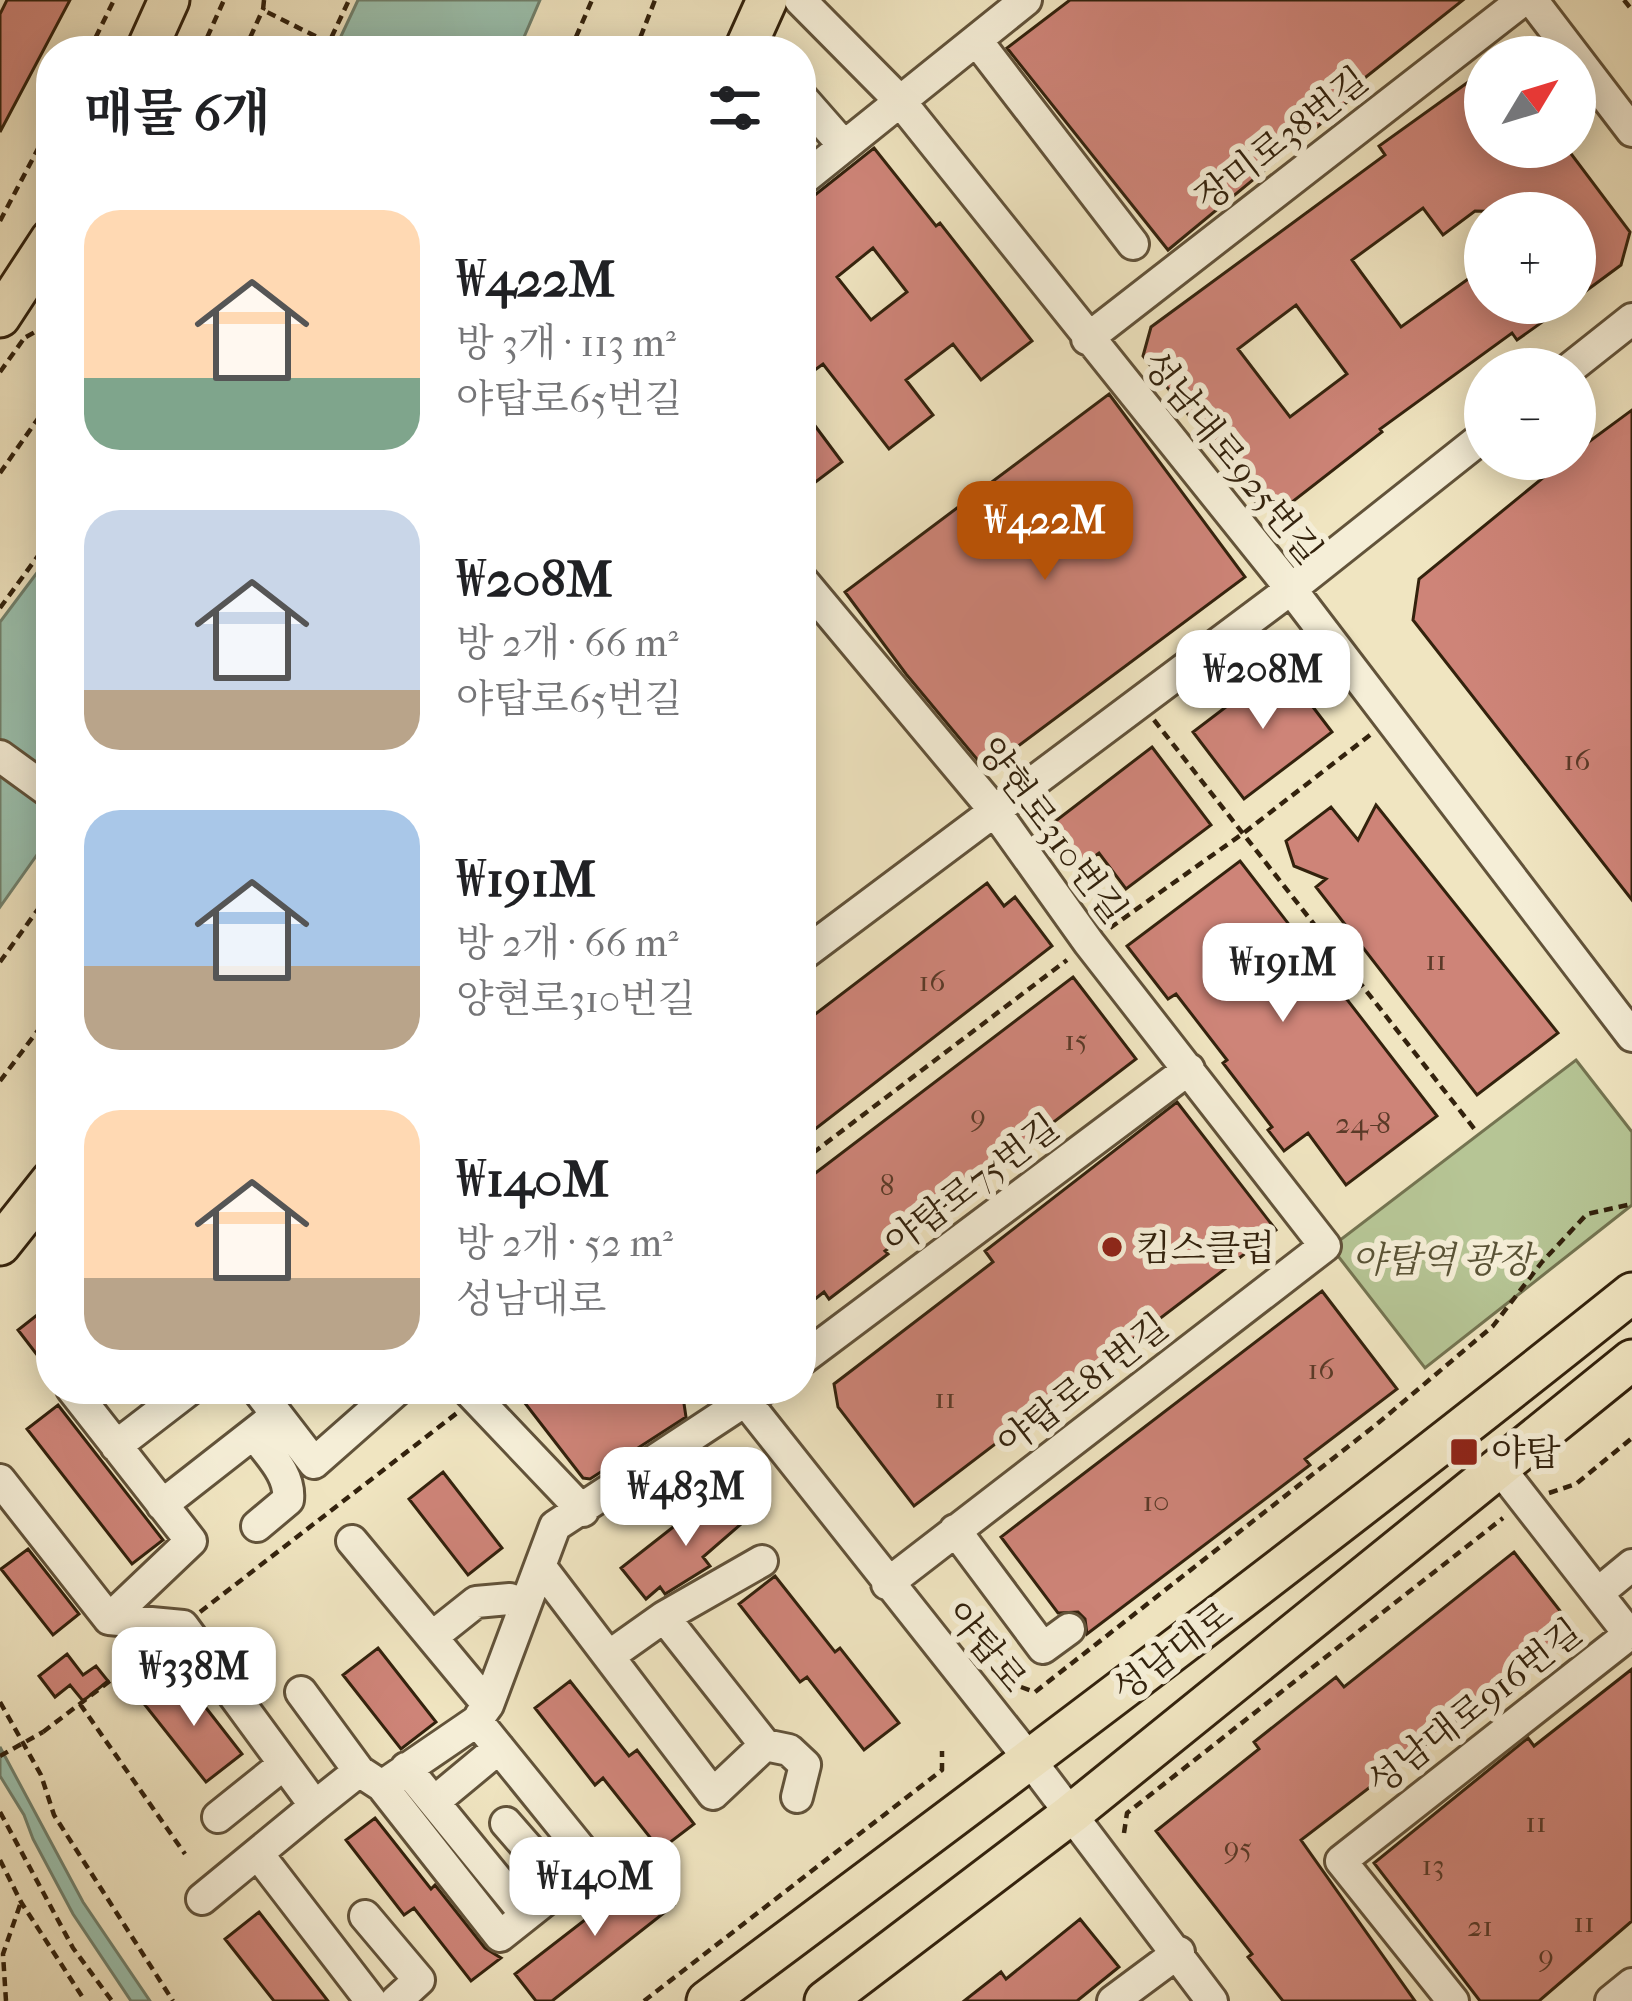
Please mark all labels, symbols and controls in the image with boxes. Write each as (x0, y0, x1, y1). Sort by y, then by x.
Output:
north arrow (1464, 36, 1596, 168)
map controls (1464, 36, 1596, 480)
street label: 장미로38번길 (1187, 59, 1376, 219)
icon: filters (702, 75, 768, 141)
text: 매물 6개 (84, 83, 270, 143)
button: + (1464, 192, 1596, 324)
text: ₩422M (456, 249, 615, 309)
icon: home (180, 258, 324, 402)
text: 방 3개 · 113 m² (456, 320, 676, 366)
street label: 성남대로925번길 (1134, 343, 1331, 572)
button: − (1464, 348, 1596, 480)
text: 야탑로65번길 (456, 376, 682, 422)
pin: ₩422M (961, 481, 1129, 583)
text: ₩422M (984, 497, 1106, 543)
text: ₩208M (456, 549, 613, 609)
icon: home (180, 558, 324, 702)
text: 방 2개 · 66 m² (456, 620, 678, 666)
pin: ₩208M (1179, 630, 1347, 732)
text: ₩208M (1203, 646, 1323, 692)
text: 야탑로65번길 (456, 676, 682, 722)
street label: 양현로310번길 (969, 730, 1136, 932)
house number: 16 (1564, 743, 1591, 778)
text: ₩191M (456, 849, 596, 909)
icon: home (180, 858, 324, 1002)
text: 방 2개 · 66 m² (456, 920, 678, 966)
pin: ₩191M (1199, 923, 1367, 1025)
text: ₩191M (1230, 939, 1336, 985)
house number: 11 (1425, 943, 1447, 978)
house number: 16 (919, 964, 946, 999)
text: 양현로310번길 (456, 976, 696, 1022)
house number: 15 (1064, 1023, 1088, 1058)
house number: 9 (970, 1099, 986, 1134)
street label: 야탑로75번길 (876, 1106, 1067, 1264)
house number: 24-8 (1335, 1106, 1391, 1141)
text: ₩140M (456, 1149, 609, 1209)
icon: home (180, 1158, 324, 1302)
house number: 8 (879, 1168, 895, 1203)
text: 방 2개 · 52 m² (456, 1220, 673, 1266)
place label: 킴스클럽 (1136, 1227, 1275, 1269)
marker: 킴스클럽 (1099, 1234, 1125, 1260)
park label: 야탑역 광장 (1351, 1239, 1538, 1281)
text: 성남대로 (456, 1276, 607, 1322)
street label: 야탑로81번길 (989, 1305, 1176, 1464)
house number: 16 (1308, 1352, 1335, 1387)
house number: 11 (934, 1381, 956, 1416)
place label: 야탑 (1491, 1432, 1561, 1474)
marker: 야탑 (1448, 1436, 1480, 1468)
pin: ₩483M (602, 1447, 770, 1549)
text: ₩483M (627, 1463, 745, 1509)
house number: 10 (1142, 1484, 1170, 1519)
street label: 야탑로 (937, 1593, 1036, 1701)
street label: 성남대로 (1104, 1593, 1241, 1710)
street label: 성남대로916번길 (1359, 1610, 1590, 1803)
pin: ₩338M (110, 1627, 278, 1729)
text: ₩338M (139, 1643, 249, 1689)
house number: 11 (1525, 1805, 1547, 1840)
house number: 95 (1224, 1831, 1252, 1866)
pin: ₩140M (511, 1837, 679, 1939)
house number: 13 (1421, 1848, 1445, 1883)
text: ₩140M (536, 1853, 654, 1899)
house number: 11 (1573, 1905, 1595, 1940)
house number: 21 (1467, 1909, 1493, 1944)
house number: 9 (1538, 1939, 1554, 1974)

